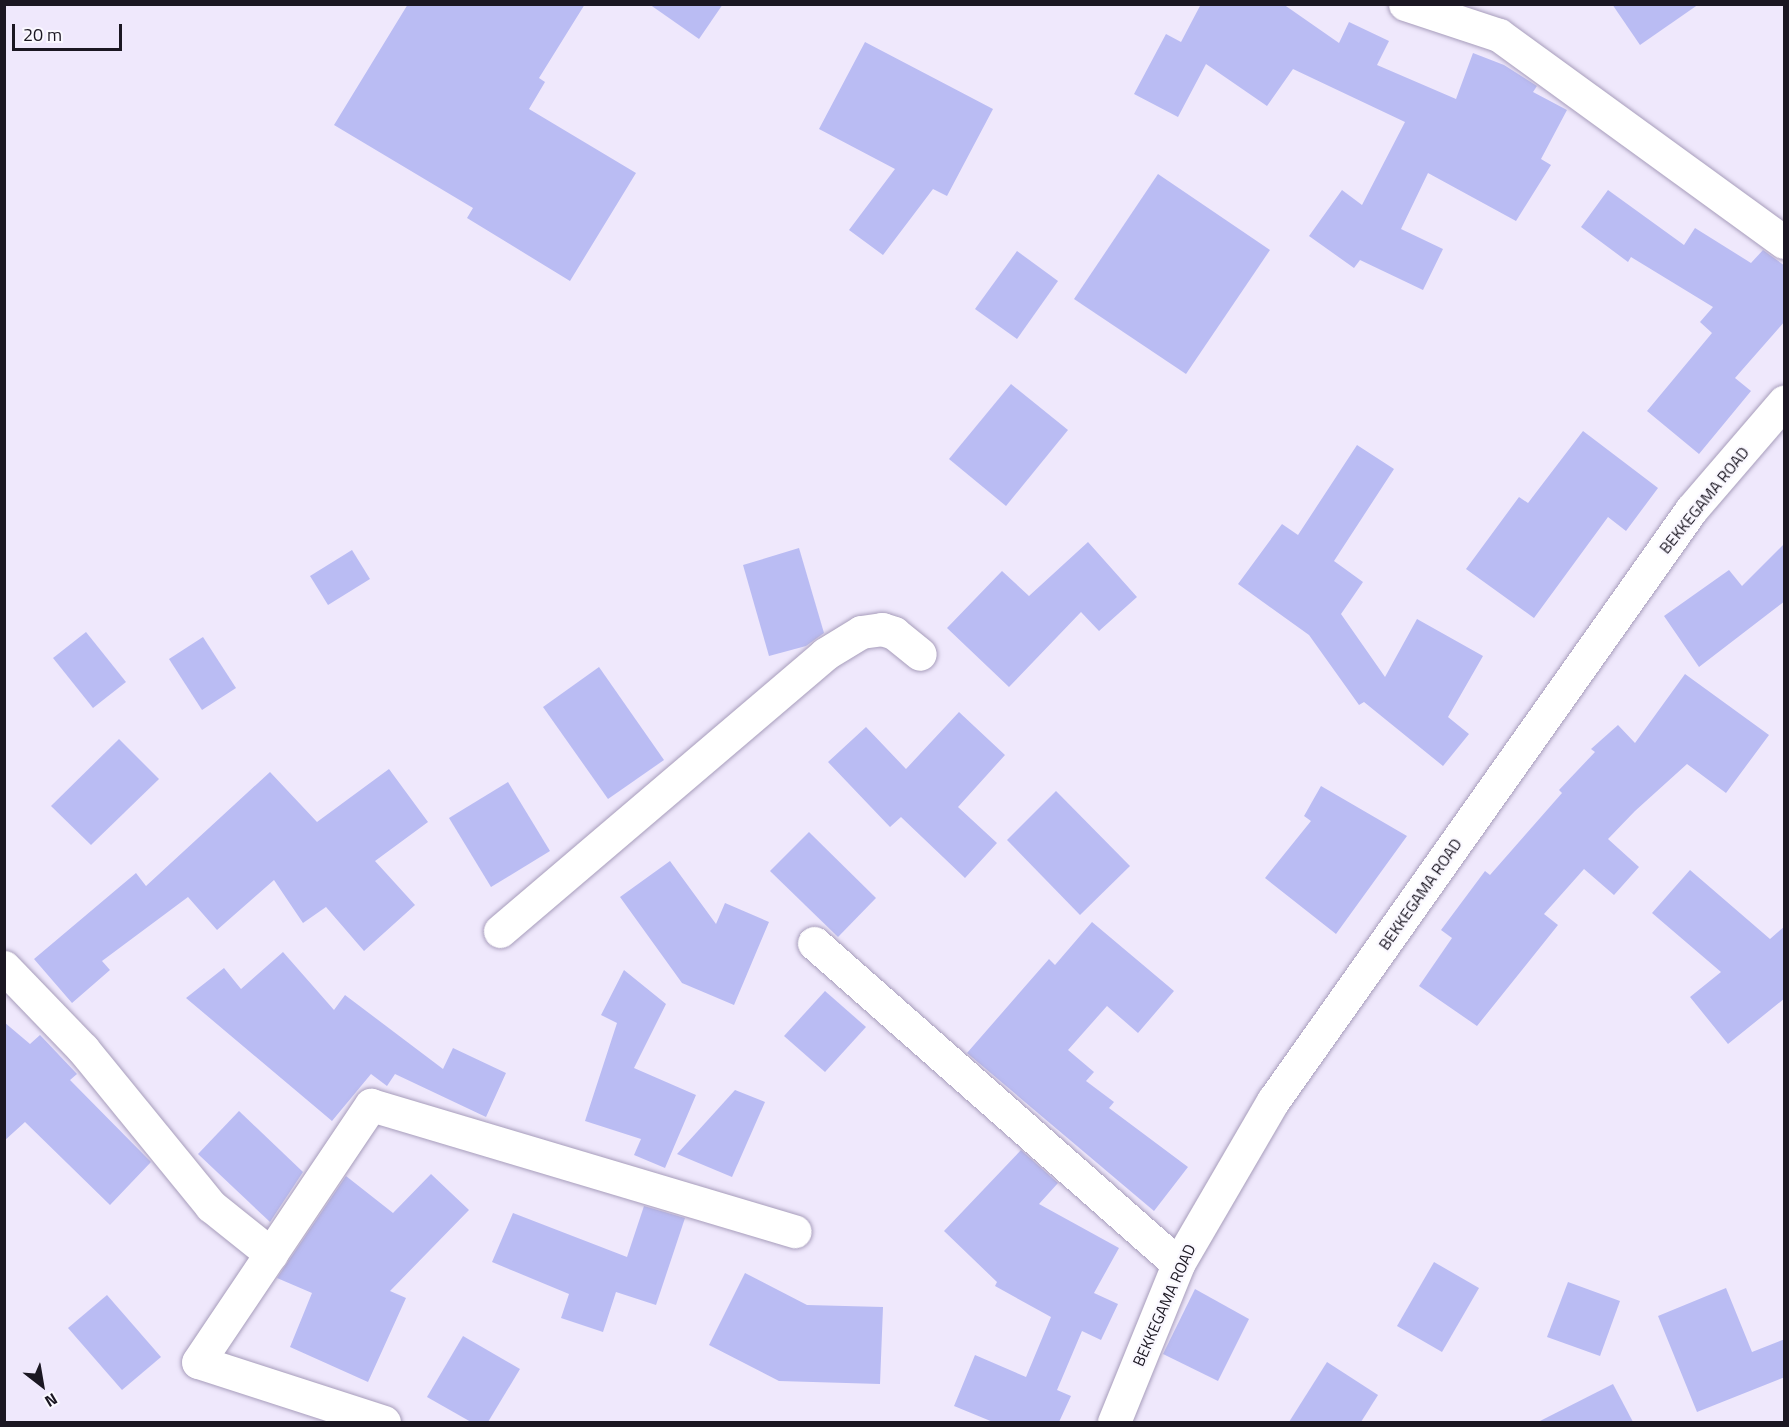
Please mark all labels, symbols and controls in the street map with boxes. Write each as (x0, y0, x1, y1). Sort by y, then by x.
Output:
scale bar (15, 12, 124, 50)
text: 20 m (23, 21, 62, 48)
street label: BEKKEGAMA ROAD (1655, 443, 1753, 557)
street label: BEKKEGAMA ROAD (1374, 835, 1466, 953)
street label: BEKKEGAMA ROAD (1128, 1241, 1200, 1369)
north arrow (12, 1355, 72, 1415)
text: N (40, 1387, 62, 1414)

